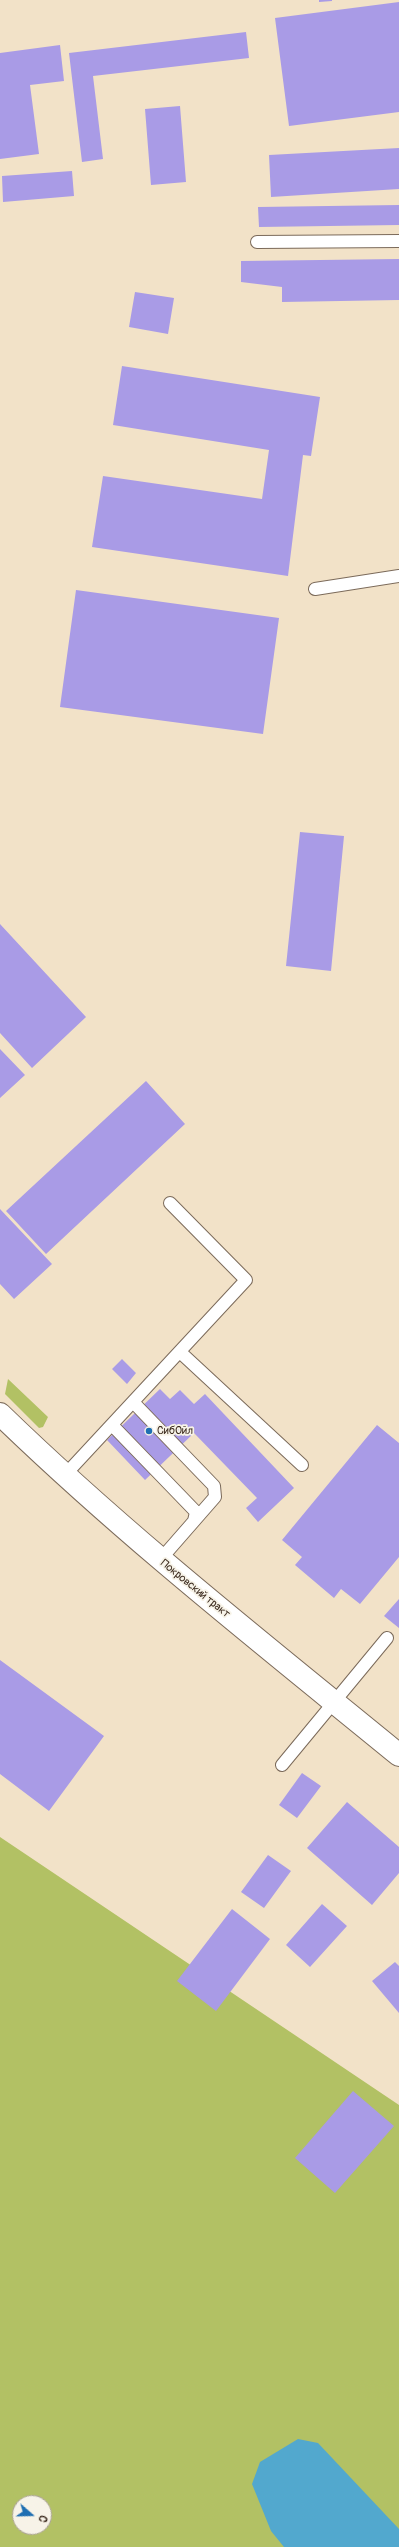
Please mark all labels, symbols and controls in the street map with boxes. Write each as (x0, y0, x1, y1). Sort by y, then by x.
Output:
place label: СибОйл (157, 1424, 193, 1438)
marker: СибОйл (144, 1426, 154, 1436)
street label: Покровский тракт (158, 1557, 232, 1621)
north arrow (12, 2495, 52, 2535)
text: С (36, 2514, 50, 2524)

